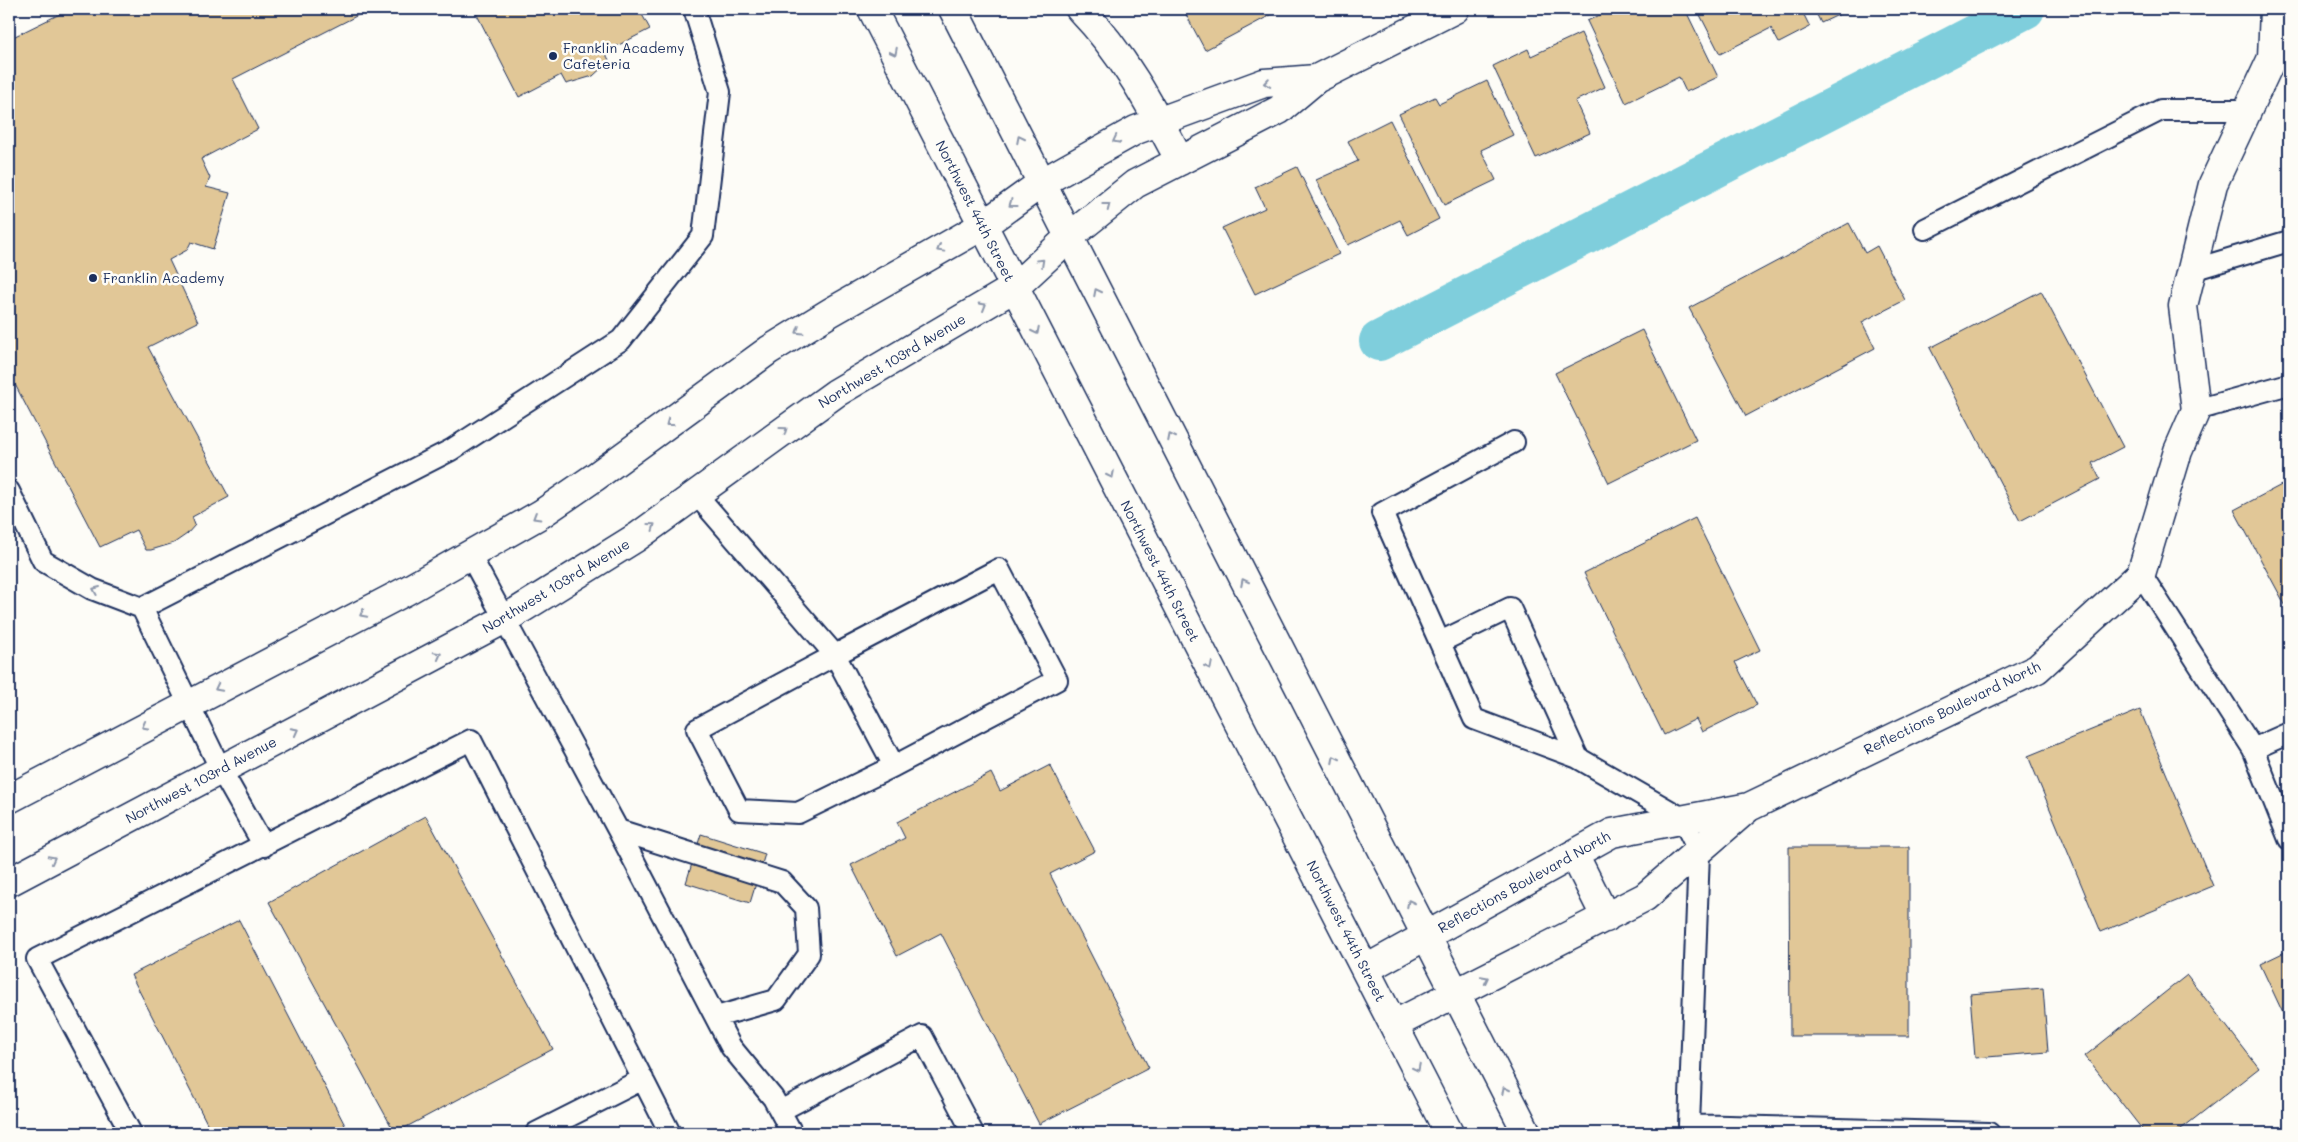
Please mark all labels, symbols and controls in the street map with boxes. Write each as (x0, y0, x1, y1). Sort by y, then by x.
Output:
place label: Franklin Academy Cafeteria (563, 38, 684, 73)
one-way arrow (888, 47, 898, 56)
marker: Franklin Academy Cafeteria (547, 50, 559, 62)
one-way arrow (1263, 78, 1272, 88)
one-way arrow (1112, 134, 1121, 144)
one-way arrow (1016, 135, 1026, 144)
street label: Northwest 44th Street (932, 137, 1019, 285)
one-way arrow (1008, 198, 1018, 207)
one-way arrow (1101, 204, 1110, 212)
one-way arrow (936, 243, 945, 253)
one-way arrow (1036, 259, 1045, 268)
place label: Franklin Academy (103, 268, 224, 287)
marker: Franklin Academy (87, 272, 99, 284)
one-way arrow (1093, 288, 1103, 297)
one-way arrow (978, 302, 987, 312)
street label: Northwest 103rd Avenue (815, 309, 969, 412)
one-way arrow (796, 325, 805, 335)
one-way arrow (1030, 326, 1040, 335)
one-way arrow (665, 417, 675, 426)
one-way arrow (778, 427, 788, 436)
one-way arrow (1167, 433, 1177, 442)
one-way arrow (1105, 470, 1115, 479)
street label: Northwest 44th Street (1117, 497, 1204, 645)
one-way arrow (532, 510, 541, 520)
one-way arrow (647, 523, 656, 532)
street label: Northwest 103rd Avenue (479, 534, 633, 637)
one-way arrow (1240, 578, 1250, 587)
one-way arrow (92, 586, 101, 597)
one-way arrow (359, 608, 368, 618)
one-way arrow (433, 651, 442, 661)
street label: Reflections Boulevard North (1860, 656, 2043, 759)
one-way arrow (1203, 661, 1213, 670)
one-way arrow (215, 682, 224, 692)
one-way arrow (142, 720, 151, 730)
one-way arrow (290, 727, 299, 737)
street label: Northwest 103rd Avenue (122, 732, 280, 828)
one-way arrow (1332, 755, 1342, 764)
street label: Reflections Boulevard North (1434, 826, 1613, 937)
one-way arrow (47, 855, 56, 865)
street label: Northwest 44th Street (1303, 857, 1390, 1005)
one-way arrow (1406, 899, 1416, 908)
one-way arrow (1480, 975, 1489, 985)
one-way arrow (1410, 1062, 1420, 1071)
one-way arrow (1501, 1086, 1511, 1095)

